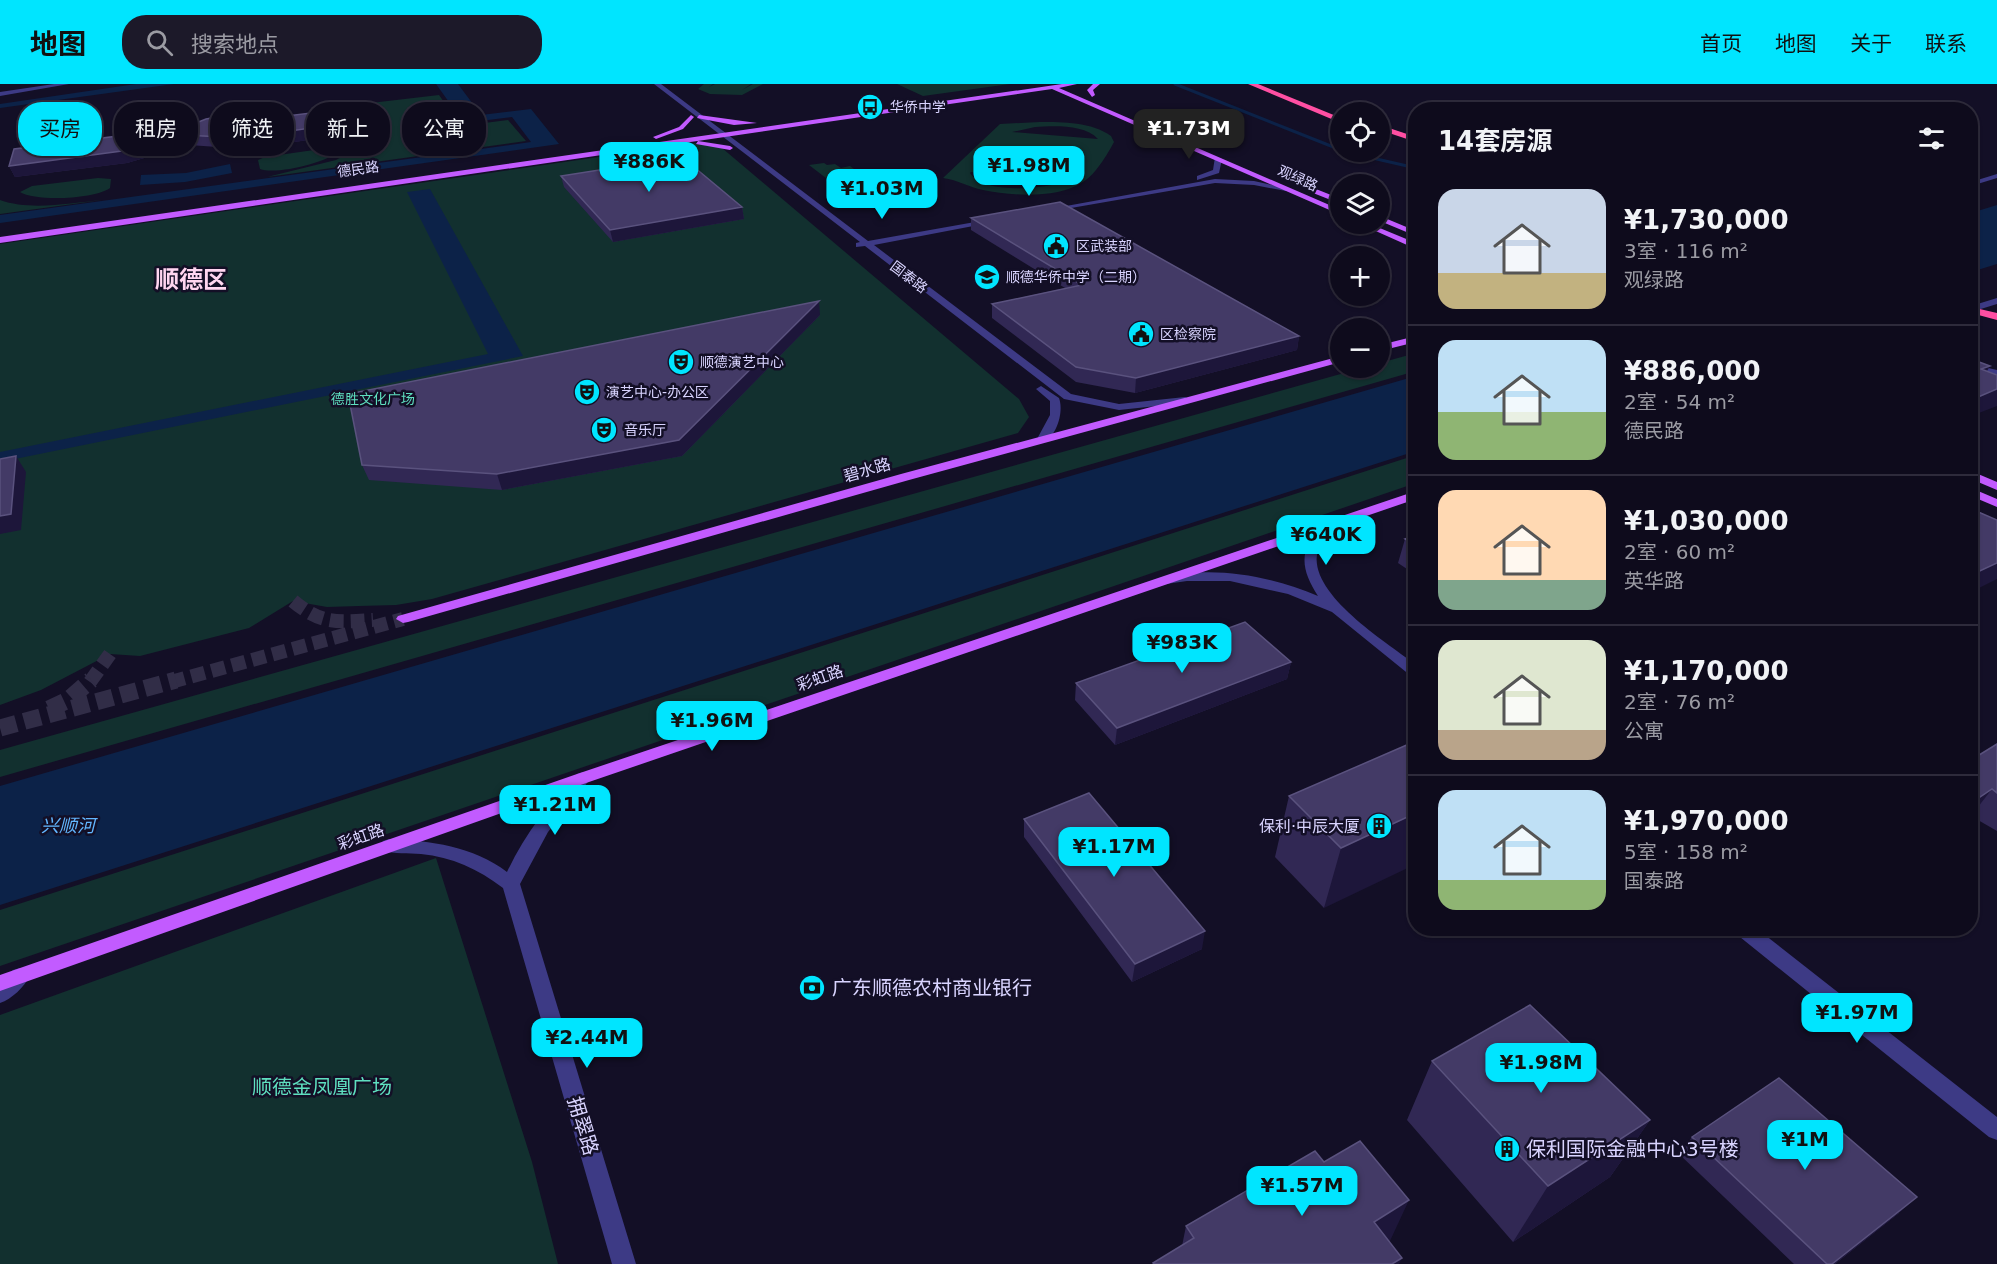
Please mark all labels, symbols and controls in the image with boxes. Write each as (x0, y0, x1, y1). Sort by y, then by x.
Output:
search box (122, 15, 542, 69)
icon: search (143, 26, 176, 59)
text: 地图 (30, 28, 86, 61)
text: 搜索地点 (191, 32, 279, 57)
text: 首页 (1700, 32, 1742, 56)
text: 地图 (1775, 32, 1817, 56)
text: 关于 (1850, 32, 1892, 56)
text: 联系 (1925, 32, 1967, 56)
bus stop icon: 华侨中学 (855, 92, 885, 122)
place label: 华侨中学 (890, 99, 946, 115)
chip: 买房 (18, 102, 102, 156)
chip: 租房 (114, 102, 198, 156)
chip: 筛选 (210, 102, 294, 156)
chip: 新上 (306, 102, 390, 156)
chip: 公寓 (402, 102, 486, 156)
map controls (1330, 102, 1390, 378)
button: locate (1330, 102, 1390, 162)
pin: ¥1.73M (1140, 109, 1238, 160)
text: ¥1.73M (1147, 116, 1231, 140)
icon: filters (1915, 122, 1948, 155)
text: 14套房源 (1438, 126, 1552, 156)
pin: ¥886K (607, 142, 691, 193)
pin: ¥1.98M (980, 146, 1078, 197)
text: ¥886K (613, 149, 685, 173)
text: ¥1.98M (987, 153, 1071, 177)
street label: 德民路 (336, 158, 380, 180)
street label: 观绿路 (1276, 162, 1320, 194)
pin: ¥1.03M (833, 169, 931, 220)
button: layers (1330, 174, 1390, 234)
text: ¥1.03M (840, 176, 924, 200)
text: ¥1,730,000 (1624, 205, 1788, 235)
icon: home (1486, 213, 1558, 285)
public building icon: 区武装部 (1041, 231, 1071, 261)
place label: 区武装部 (1076, 238, 1132, 254)
text: 3室 · 116 m² (1624, 239, 1748, 263)
button: + (1330, 246, 1390, 306)
street label: 国泰路 (887, 258, 931, 296)
school or university icon: 顺德华侨中学（二期） (972, 262, 1002, 292)
district label: 顺德区 (155, 266, 227, 294)
text: 观绿路 (1624, 268, 1684, 292)
place label: 顺德华侨中学（二期） (1006, 269, 1146, 285)
button: − (1330, 318, 1390, 378)
public building icon: 区检察院 (1126, 319, 1156, 349)
place label: 区检察院 (1160, 326, 1216, 342)
theatre icon: 顺德演艺中心 (666, 347, 696, 377)
place label: 顺德演艺中心 (700, 354, 784, 370)
text: ¥886,000 (1624, 356, 1761, 386)
icon: home (1486, 364, 1558, 436)
theatre icon: 演艺中心-办公区 (572, 377, 602, 407)
place label: 演艺中心-办公区 (606, 384, 709, 400)
text: 2室 · 54 m² (1624, 390, 1735, 414)
park label: 德胜文化广场 (331, 391, 415, 407)
theatre icon: 音乐厅 (589, 415, 619, 445)
text: 德民路 (1624, 419, 1684, 443)
place label: 音乐厅 (624, 422, 666, 438)
street label: 碧水路 (841, 454, 893, 486)
text: ¥1,030,000 (1624, 506, 1788, 536)
icon: home (1486, 514, 1558, 586)
pin: ¥640K (1284, 515, 1368, 566)
text: ¥640K (1290, 522, 1362, 546)
text: 2室 · 60 m² (1624, 540, 1735, 564)
text: 英华路 (1624, 569, 1684, 593)
pin: ¥983K (1140, 623, 1224, 674)
text: ¥983K (1146, 630, 1218, 654)
text: ¥1,170,000 (1624, 656, 1788, 686)
street label: 彩虹路 (794, 661, 846, 695)
icon: home (1486, 664, 1558, 736)
text: 2室 · 76 m² (1624, 690, 1735, 714)
pin: ¥1.96M (663, 701, 761, 752)
text: ¥1.96M (670, 708, 754, 732)
text: 公寓 (1624, 719, 1664, 743)
pin: ¥1.21M (506, 785, 604, 836)
text: ¥1.21M (513, 792, 597, 816)
text: ¥1,970,000 (1624, 806, 1788, 836)
building icon: 保利·中辰大厦 (1364, 811, 1394, 841)
icon: home (1486, 814, 1558, 886)
water label: 兴顺河 (41, 815, 98, 836)
place label: 保利·中辰大厦 (1259, 817, 1360, 836)
street label: 彩虹路 (335, 820, 387, 854)
pin: ¥1.17M (1065, 827, 1163, 878)
text: ¥1.17M (1072, 834, 1156, 858)
text: 5室 · 158 m² (1624, 840, 1748, 864)
text: 国泰路 (1624, 869, 1684, 893)
bank icon: 广东顺德农村商业银行 (797, 973, 827, 1003)
place label: 广东顺德农村商业银行 (832, 976, 1032, 1000)
pin: ¥1.97M (1808, 993, 1906, 1044)
text: ¥1.97M (1815, 1000, 1899, 1024)
pin: ¥2.44M (538, 1018, 636, 1069)
text: ¥2.44M (545, 1025, 629, 1049)
pin: ¥1.98M (1492, 1043, 1590, 1094)
text: ¥1.98M (1499, 1050, 1583, 1074)
park label: 顺德金凤凰广场 (252, 1075, 392, 1099)
street label: 拥翠路 (563, 1094, 603, 1158)
pin: ¥1M (1776, 1120, 1834, 1171)
text: ¥1M (1781, 1127, 1829, 1151)
building icon: 保利国际金融中心3号楼 (1492, 1134, 1522, 1164)
place label: 保利国际金融中心3号楼 (1526, 1137, 1739, 1161)
pin: ¥1.57M (1253, 1166, 1351, 1217)
text: ¥1.57M (1260, 1173, 1344, 1197)

